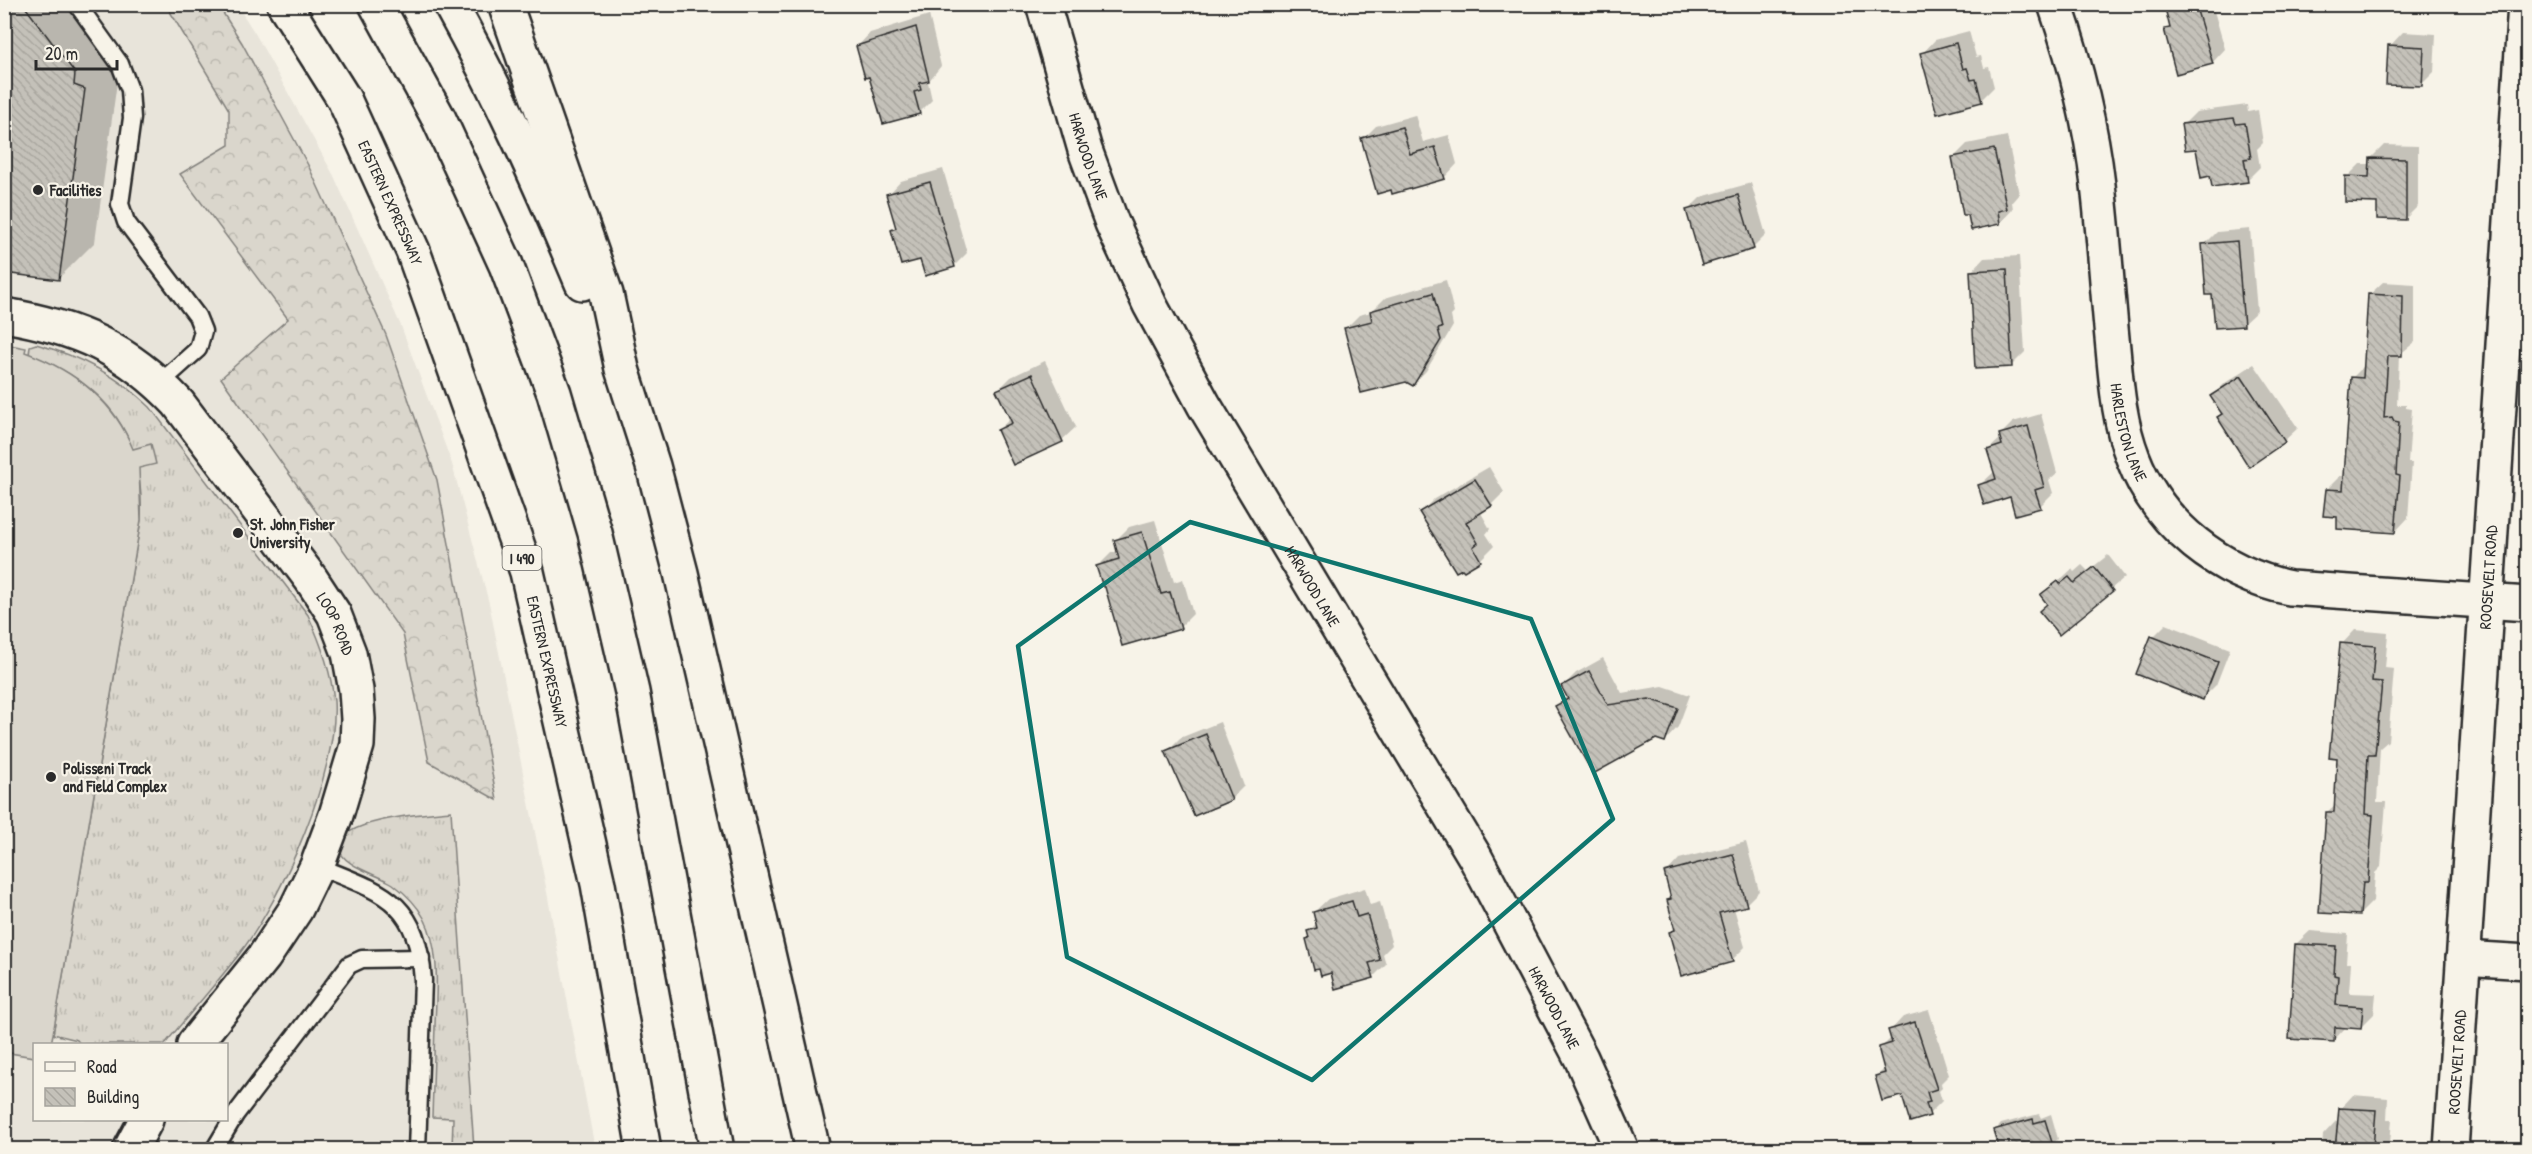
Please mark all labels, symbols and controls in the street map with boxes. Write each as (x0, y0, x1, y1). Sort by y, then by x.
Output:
scale bar (36, 33, 117, 71)
text: 20 m (45, 41, 78, 66)
street label: HARWOOD LANE (1064, 110, 1114, 203)
street label: EASTERN EXPRESSWAY (353, 137, 428, 268)
place label: Facilities (49, 179, 102, 201)
marker: Facilities (31, 183, 45, 197)
street label: HARLESTON LANE (2105, 382, 2153, 485)
place label: St. John Fisher University (250, 513, 336, 554)
street label: ROOSEVELT ROAD (2474, 524, 2502, 630)
marker: St. John Fisher University (231, 526, 245, 540)
street label: HARWOOD LANE (1280, 542, 1345, 631)
road number: I 490 (502, 546, 542, 570)
street label: LOOP ROAD (312, 588, 360, 658)
street label: EASTERN EXPRESSWAY (522, 594, 573, 730)
place label: Polisseni Track and Field Complex (63, 757, 167, 798)
marker: Polisseni Track and Field Complex (44, 770, 58, 784)
street label: HARWOOD LANE (1523, 962, 1585, 1053)
street label: ROOSEVELT ROAD (2442, 1009, 2471, 1115)
legend (33, 1043, 228, 1121)
text: Road (87, 1054, 117, 1079)
text: Building (87, 1084, 139, 1109)

